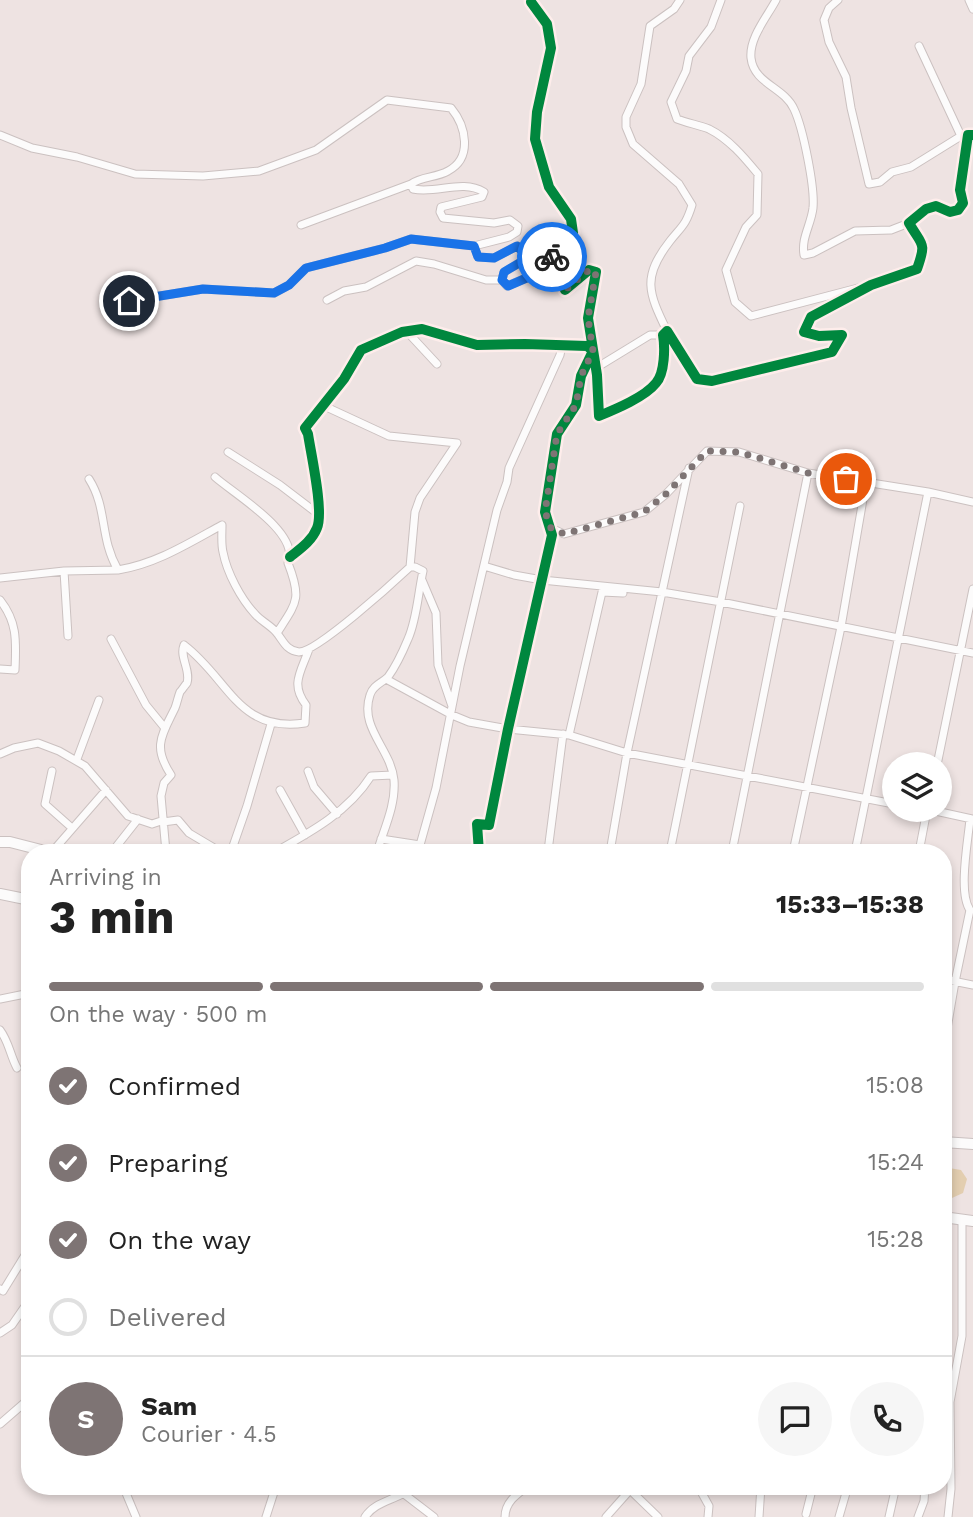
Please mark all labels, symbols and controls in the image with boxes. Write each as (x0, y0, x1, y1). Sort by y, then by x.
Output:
courier (517, 222, 587, 292)
icon: bike (533, 238, 571, 276)
pin (99, 271, 159, 331)
icon: home (110, 282, 148, 320)
pin (816, 449, 876, 509)
icon: bag (827, 460, 865, 498)
map controls (882, 752, 952, 822)
button: layers (882, 752, 952, 822)
text: Arriving in (49, 864, 162, 891)
text: 15:33–15:38 (776, 889, 924, 919)
text: 3 min (49, 890, 175, 944)
text: On the way · 500 m (49, 1001, 267, 1028)
icon: check (49, 1067, 87, 1105)
text: Confirmed (108, 1071, 241, 1101)
text: 15:08 (866, 1072, 924, 1099)
icon: check (49, 1144, 87, 1182)
text: Preparing (108, 1148, 228, 1178)
text: 15:24 (868, 1149, 924, 1176)
icon: check (49, 1221, 87, 1259)
text: On the way (108, 1225, 251, 1255)
text: 15:28 (867, 1226, 924, 1253)
text: Delivered (108, 1302, 227, 1332)
button: chat (758, 1382, 832, 1456)
button: phone (850, 1382, 924, 1456)
text: Sam (141, 1391, 197, 1421)
text: S (78, 1404, 94, 1434)
text: Courier · 4.5 (141, 1421, 277, 1448)

